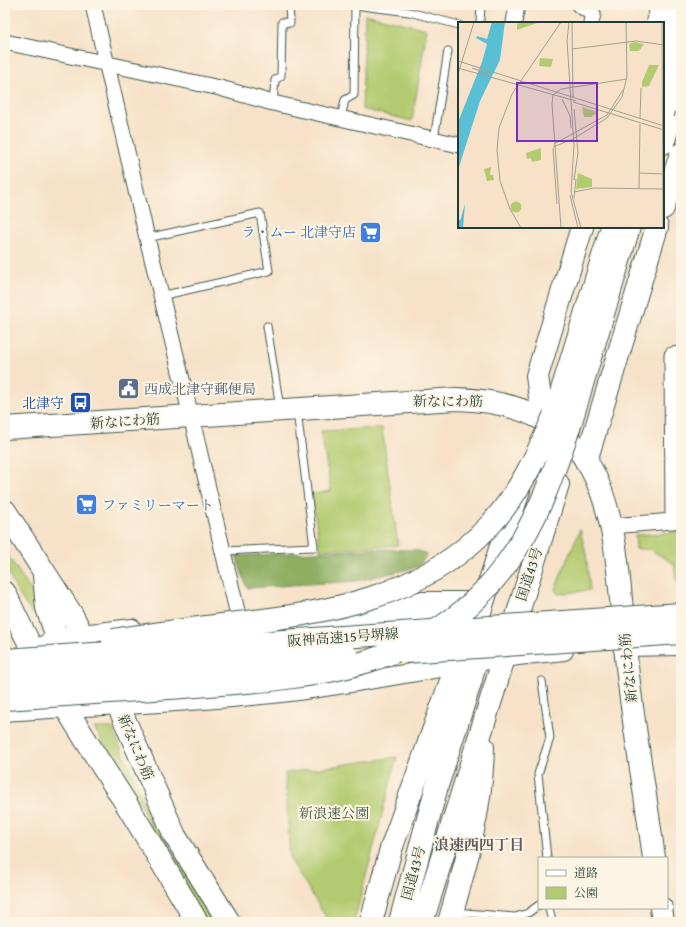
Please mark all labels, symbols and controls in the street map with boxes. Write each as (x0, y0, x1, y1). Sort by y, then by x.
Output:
inset map (458, 22, 664, 228)
supermarket icon: ラ・ムー 北津守店 (358, 219, 384, 245)
place label: ラ・ムー 北津守店 (242, 222, 356, 242)
public building icon: 西成北津守郵便局 (116, 376, 142, 402)
place label: 西成北津守郵便局 (144, 379, 256, 399)
bus stop icon: 北津守 (67, 390, 93, 416)
street label: 新なにわ筋 (413, 391, 483, 411)
place label: 北津守 (22, 393, 64, 413)
street label: 新なにわ筋 (89, 409, 161, 433)
supermarket icon: ファミリーマート (73, 492, 99, 518)
place label: ファミリーマート (102, 495, 214, 515)
street label: 国道43号 (511, 545, 547, 603)
street label: 阪神高速15号堺線 (287, 623, 399, 651)
street label: 新なにわ筋 (614, 632, 642, 704)
street label: 新なにわ筋 (113, 711, 159, 783)
park label: 新浪速公園 (299, 803, 369, 823)
district label: 浪速西四丁目 (434, 834, 524, 855)
street label: 国道43号 (396, 844, 430, 902)
legend (538, 857, 668, 909)
text: 道路 (574, 864, 598, 881)
text: 公園 (574, 884, 598, 901)

